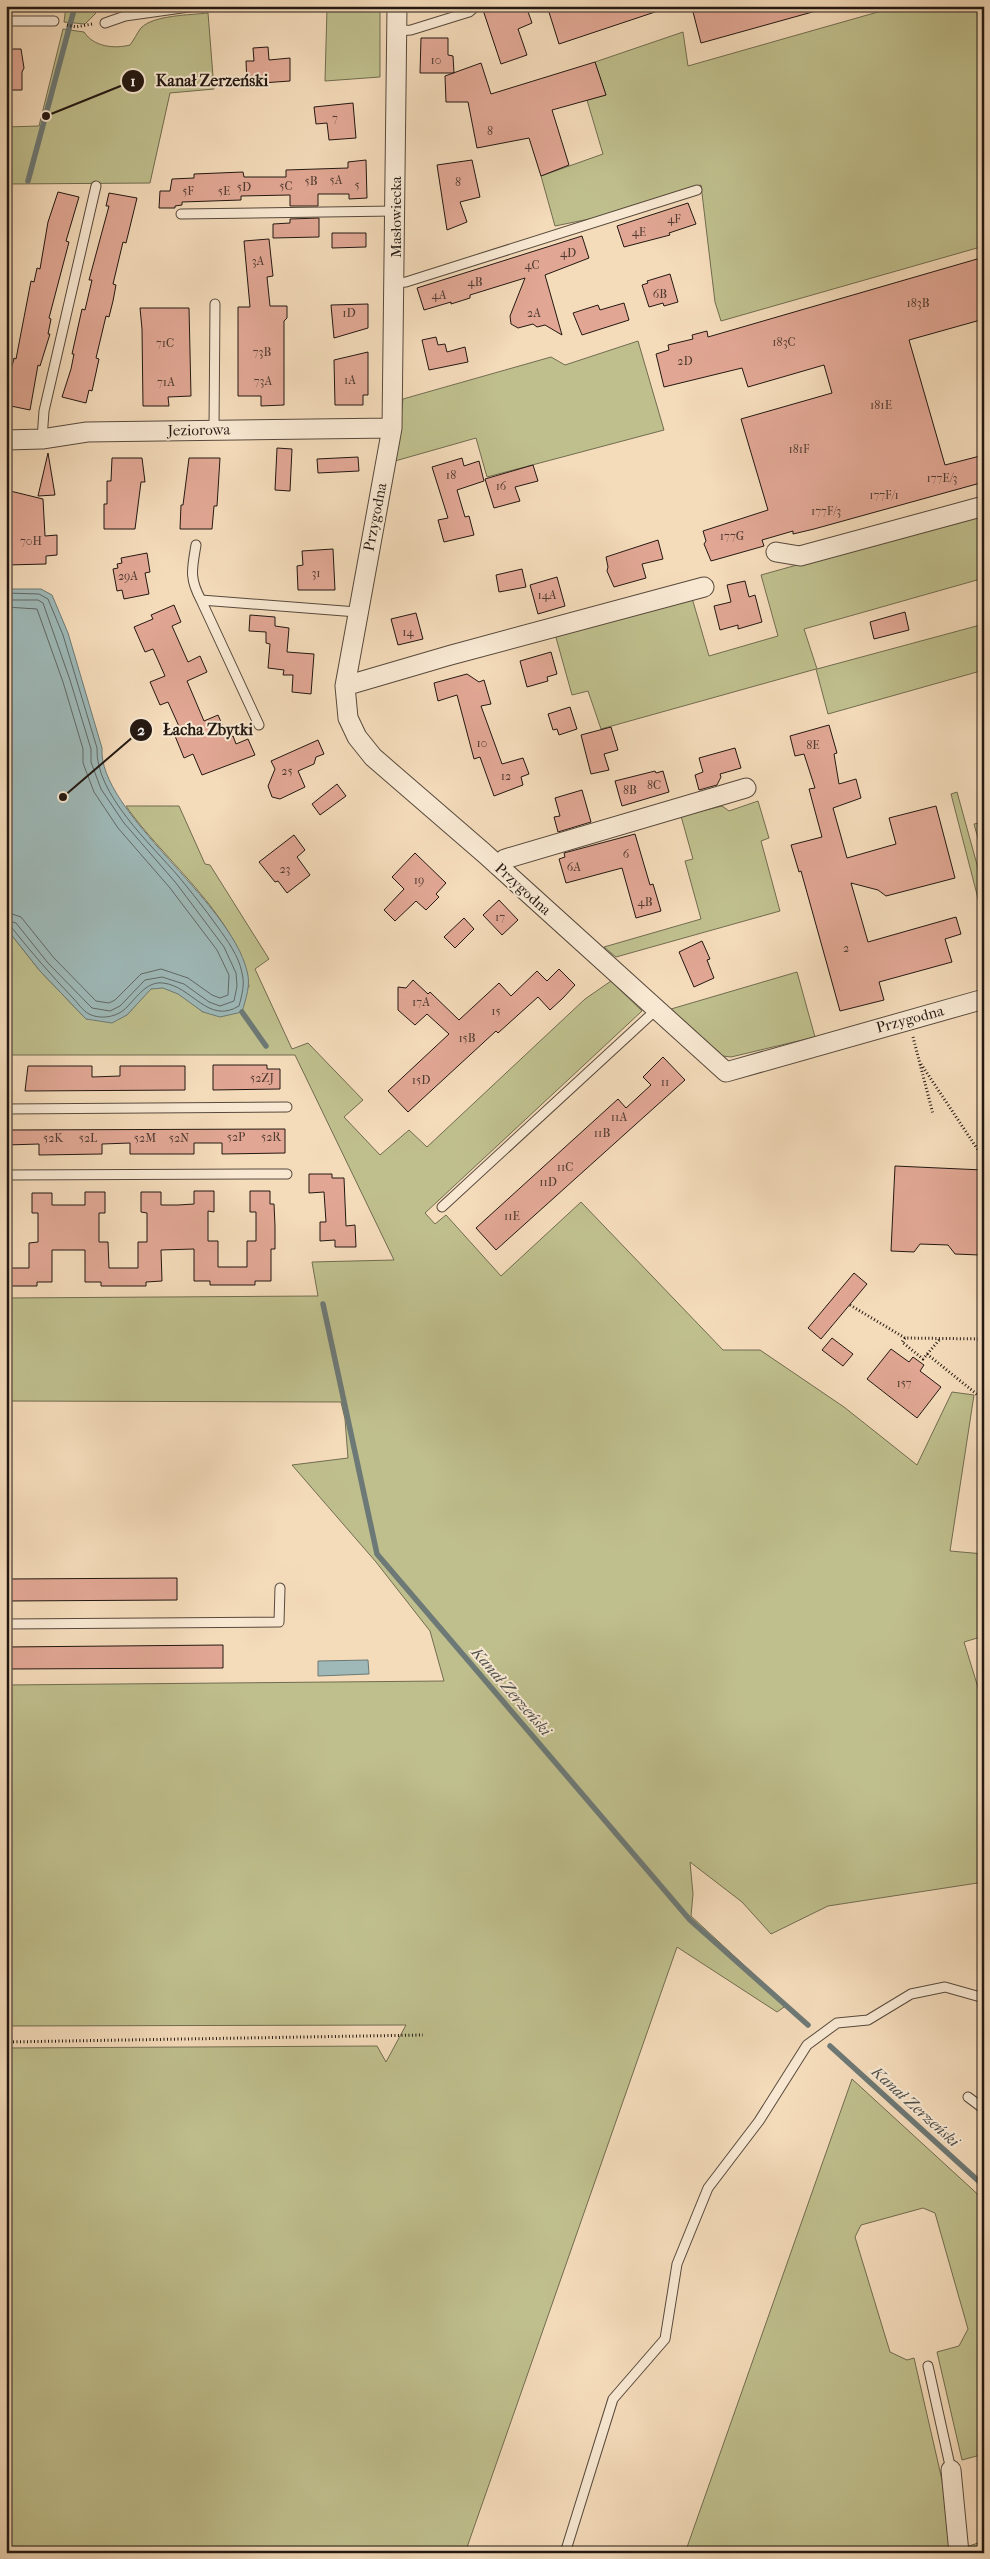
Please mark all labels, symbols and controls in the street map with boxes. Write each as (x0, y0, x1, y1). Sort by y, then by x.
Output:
house number: 10 (431, 53, 441, 67)
callout: Kanał Zerzeński (121, 65, 278, 96)
text: Kanał Zerzeński (156, 71, 269, 90)
text: 1 (130, 72, 136, 90)
house number: 7 (332, 111, 338, 125)
house number: 8 (487, 124, 493, 138)
house number: 5A (330, 173, 343, 187)
house number: 5B (305, 174, 318, 188)
street label: Masłowiecka (387, 175, 405, 258)
house number: 8 (455, 175, 461, 189)
house number: 5 (354, 178, 360, 192)
house number: 5C (279, 179, 293, 193)
house number: 5D (237, 180, 251, 194)
house number: 5F (182, 184, 194, 198)
house number: 5E (218, 184, 230, 198)
house number: 4F (667, 212, 681, 226)
house number: 4E (632, 225, 646, 239)
house number: 4D (560, 246, 576, 260)
house number: 3A (252, 254, 265, 268)
house number: 4C (524, 258, 540, 272)
house number: 4B (468, 275, 483, 289)
house number: 6B (653, 287, 667, 301)
house number: 4A (432, 288, 447, 302)
house number: 183B (906, 296, 930, 310)
house number: 1D (342, 306, 356, 320)
house number: 2A (527, 306, 541, 320)
house number: 183C (772, 335, 796, 349)
house number: 71C (156, 336, 174, 350)
house number: 73B (253, 345, 271, 359)
house number: 2D (677, 354, 693, 368)
house number: 1A (344, 373, 356, 387)
house number: 73A (254, 374, 272, 388)
house number: 71A (157, 375, 175, 389)
house number: 181E (870, 398, 892, 412)
street label: Jeziorowa (166, 420, 232, 440)
house number: 181F (788, 442, 810, 456)
house number: 18 (446, 468, 456, 482)
house number: 177E/3 (926, 471, 958, 485)
house number: 16 (496, 479, 507, 493)
street label: Przygodna (360, 480, 391, 553)
house number: 177F/1 (869, 488, 899, 502)
house number: 177F/3 (811, 504, 841, 518)
house number: 177G (720, 529, 745, 543)
house number: 70H (20, 534, 42, 548)
house number: 31 (311, 566, 321, 580)
house number: 29A (118, 569, 138, 583)
house number: 14A (537, 588, 557, 602)
house number: 14 (402, 625, 415, 639)
callout: Łacha Zbytki (128, 714, 263, 745)
text: Łacha Zbytki (163, 720, 253, 740)
text: 2 (137, 721, 145, 739)
house number: 10 (477, 736, 487, 750)
house number: 8E (806, 738, 820, 752)
house number: 25 (281, 764, 293, 778)
house number: 12 (501, 769, 511, 783)
house number: 8C (647, 778, 661, 792)
house number: 8B (623, 783, 637, 797)
house number: 6 (623, 847, 630, 861)
street label: Przygodna (491, 859, 556, 920)
house number: 6A (567, 860, 581, 874)
house number: 23 (279, 862, 291, 876)
house number: 19 (414, 873, 424, 887)
house number: 4B (638, 895, 653, 909)
house number: 17 (495, 910, 505, 924)
house number: 2 (843, 941, 849, 955)
house number: 17A (412, 995, 430, 1009)
street label: Przygodna (874, 1001, 947, 1037)
house number: 15 (491, 1004, 501, 1018)
house number: 15B (458, 1031, 476, 1045)
house number: 52ZJ (250, 1071, 274, 1085)
house number: 15D (412, 1073, 430, 1087)
house number: 11 (661, 1075, 669, 1089)
house number: 11A (611, 1110, 627, 1124)
house number: 11B (594, 1126, 610, 1140)
house number: 52P (227, 1130, 245, 1144)
house number: 52R (261, 1130, 282, 1144)
house number: 52K (43, 1131, 64, 1145)
house number: 52L (79, 1131, 98, 1145)
house number: 52M (134, 1131, 156, 1145)
house number: 52N (169, 1131, 189, 1145)
house number: 11C (557, 1160, 573, 1174)
house number: 11D (539, 1175, 557, 1189)
house number: 11E (504, 1209, 520, 1223)
house number: 157 (896, 1376, 912, 1390)
water label: Kanał Zerzeński (467, 1642, 556, 1741)
water label: Kanał Zerzeński (867, 2061, 965, 2152)

